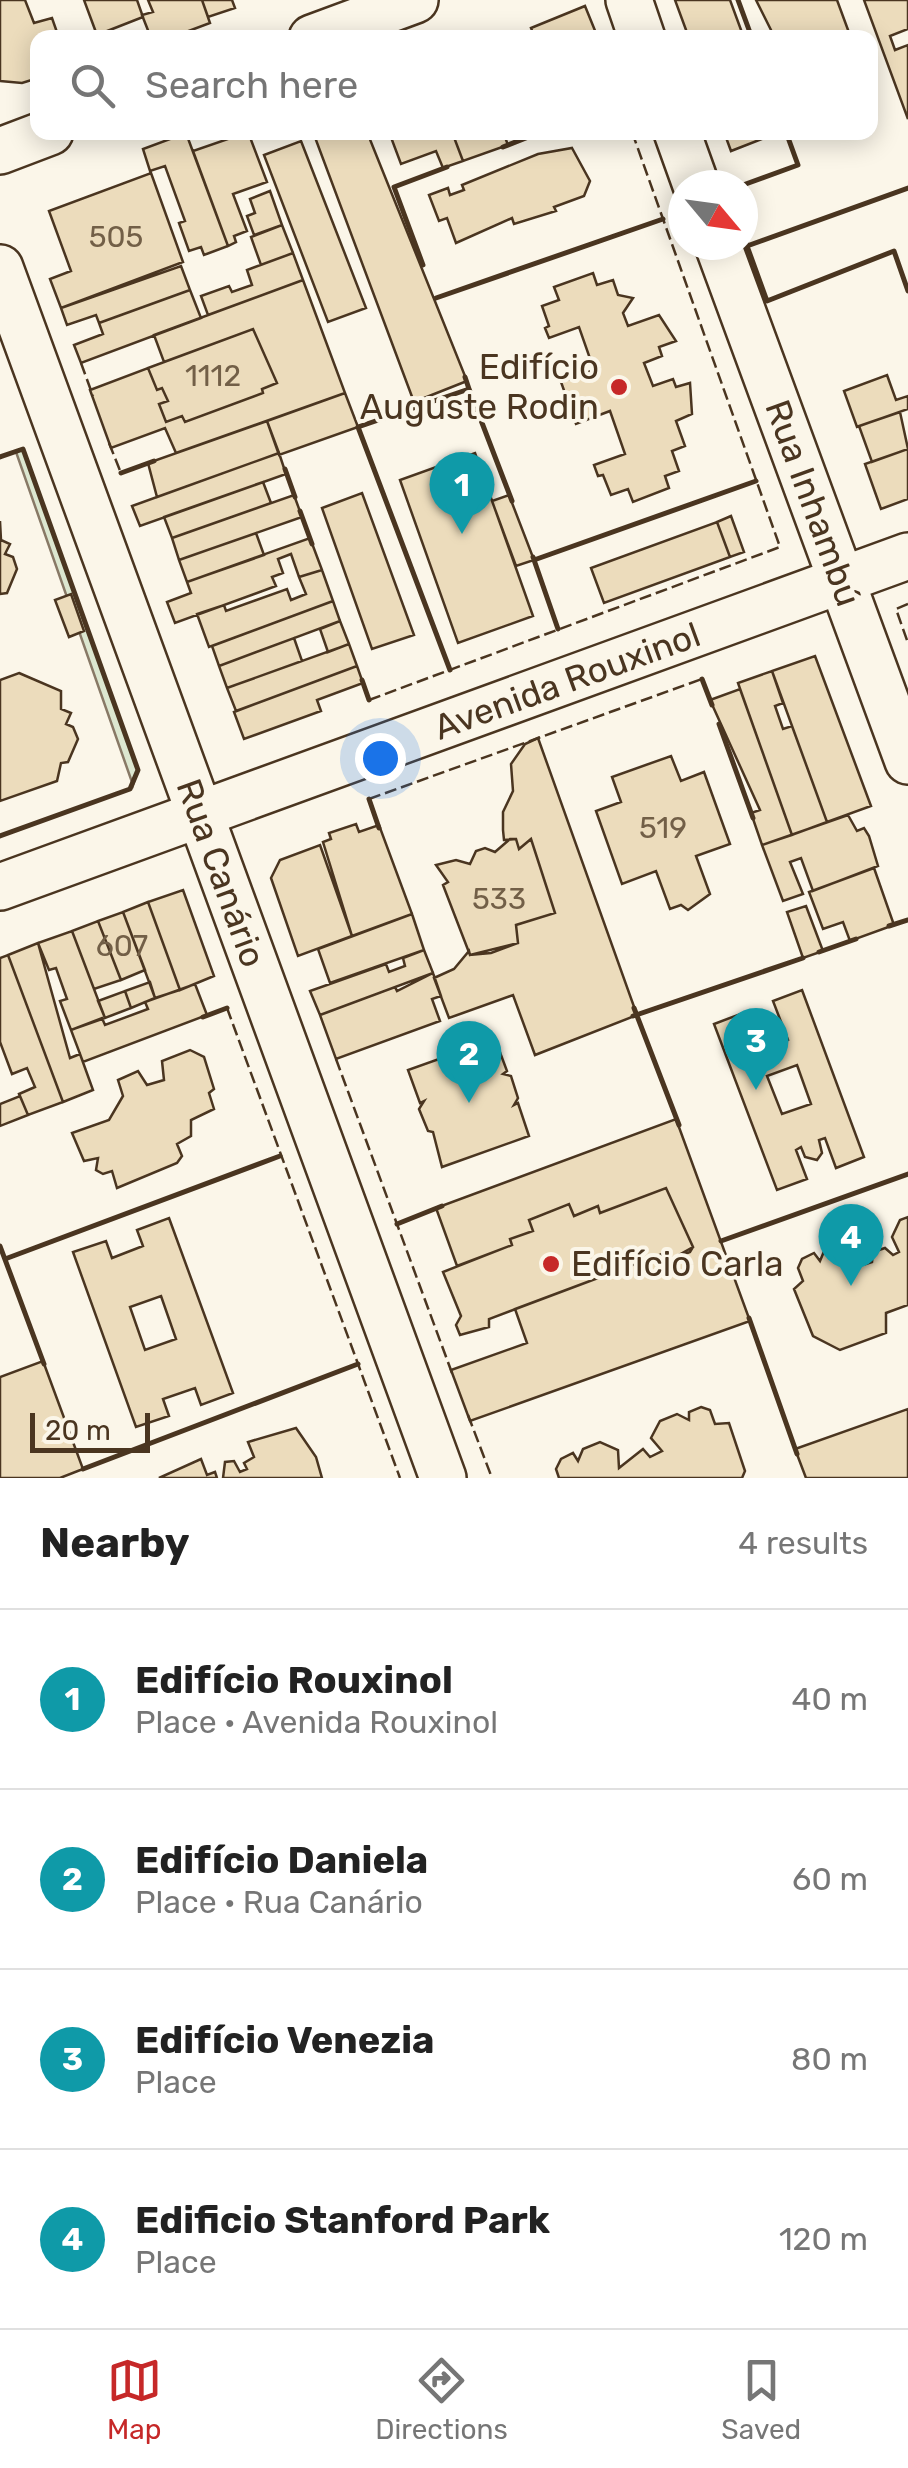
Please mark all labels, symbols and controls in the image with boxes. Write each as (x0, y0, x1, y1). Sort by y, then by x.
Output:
search box (30, 30, 878, 140)
icon: search (65, 58, 120, 113)
text: Search here (145, 62, 358, 108)
north arrow (668, 170, 758, 260)
house number: 505 (89, 219, 143, 255)
place label: Edifício Auguste Rodin (360, 346, 599, 428)
house number: 1112 (185, 358, 241, 394)
marker: Edifício Auguste Rodin (608, 376, 630, 398)
street label: Rua Inhambú (756, 394, 870, 612)
pin: 1 (430, 452, 494, 534)
street label: Avenida Rouxinol (428, 613, 706, 749)
your location (355, 733, 406, 784)
street label: Rua Canário (168, 773, 274, 973)
house number: 519 (639, 810, 687, 846)
house number: 533 (472, 881, 526, 917)
house number: 607 (96, 928, 148, 964)
pin: 3 (724, 1008, 788, 1090)
pin: 2 (436, 1020, 502, 1103)
pin: 4 (818, 1204, 884, 1286)
place label: Edifício Carla (571, 1243, 784, 1285)
marker: Edifício Carla (540, 1253, 562, 1275)
scale bar (30, 1408, 150, 1452)
text: 20 m (45, 1414, 111, 1447)
text: Nearby (40, 1518, 190, 1568)
text: 4 results (738, 1524, 868, 1562)
text: Edifício Rouxinol (135, 1657, 453, 1703)
text: 1 (65, 1680, 80, 1718)
text: 40 m (792, 1680, 868, 1718)
text: Place · Avenida Rouxinol (135, 1703, 498, 1741)
text: Edifício Daniela (135, 1837, 428, 1883)
text: 2 (62, 1860, 83, 1898)
text: 60 m (792, 1860, 868, 1898)
text: Place · Rua Canário (135, 1883, 423, 1921)
text: Edifício Venezia (135, 2017, 435, 2063)
text: 3 (62, 2040, 83, 2078)
text: 80 m (791, 2040, 868, 2078)
text: Place (135, 2063, 217, 2101)
text: Edificio Stanford Park (135, 2197, 550, 2243)
text: 4 (62, 2220, 83, 2258)
text: 120 m (779, 2220, 868, 2258)
text: Place (135, 2243, 217, 2281)
tab: Map (107, 2353, 162, 2446)
tab: Directions (375, 2353, 508, 2446)
tab: Saved (721, 2353, 801, 2446)

